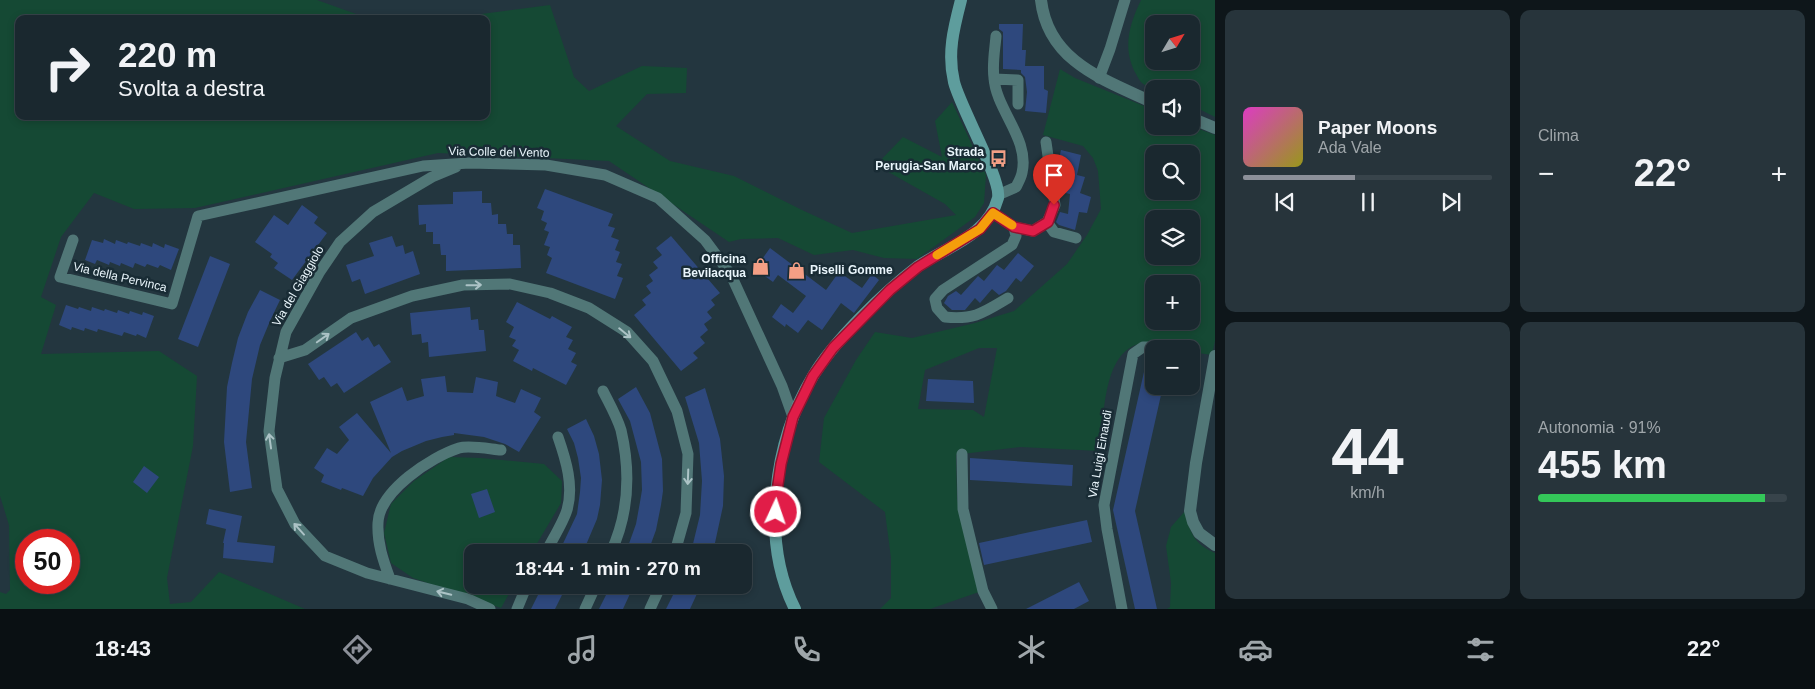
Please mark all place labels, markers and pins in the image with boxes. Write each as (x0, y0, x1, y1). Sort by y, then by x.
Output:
place label: Strada Perugia-San Marco (875, 145, 984, 173)
bus stop icon: Strada Perugia-San Marco (988, 149, 1008, 169)
pin (1033, 154, 1075, 205)
place label: Officina Bevilacqua (683, 252, 746, 280)
shop icon: Officina Bevilacqua (750, 256, 770, 276)
shop icon: Piselli Gomme (786, 260, 806, 280)
place label: Piselli Gomme (810, 263, 893, 277)

